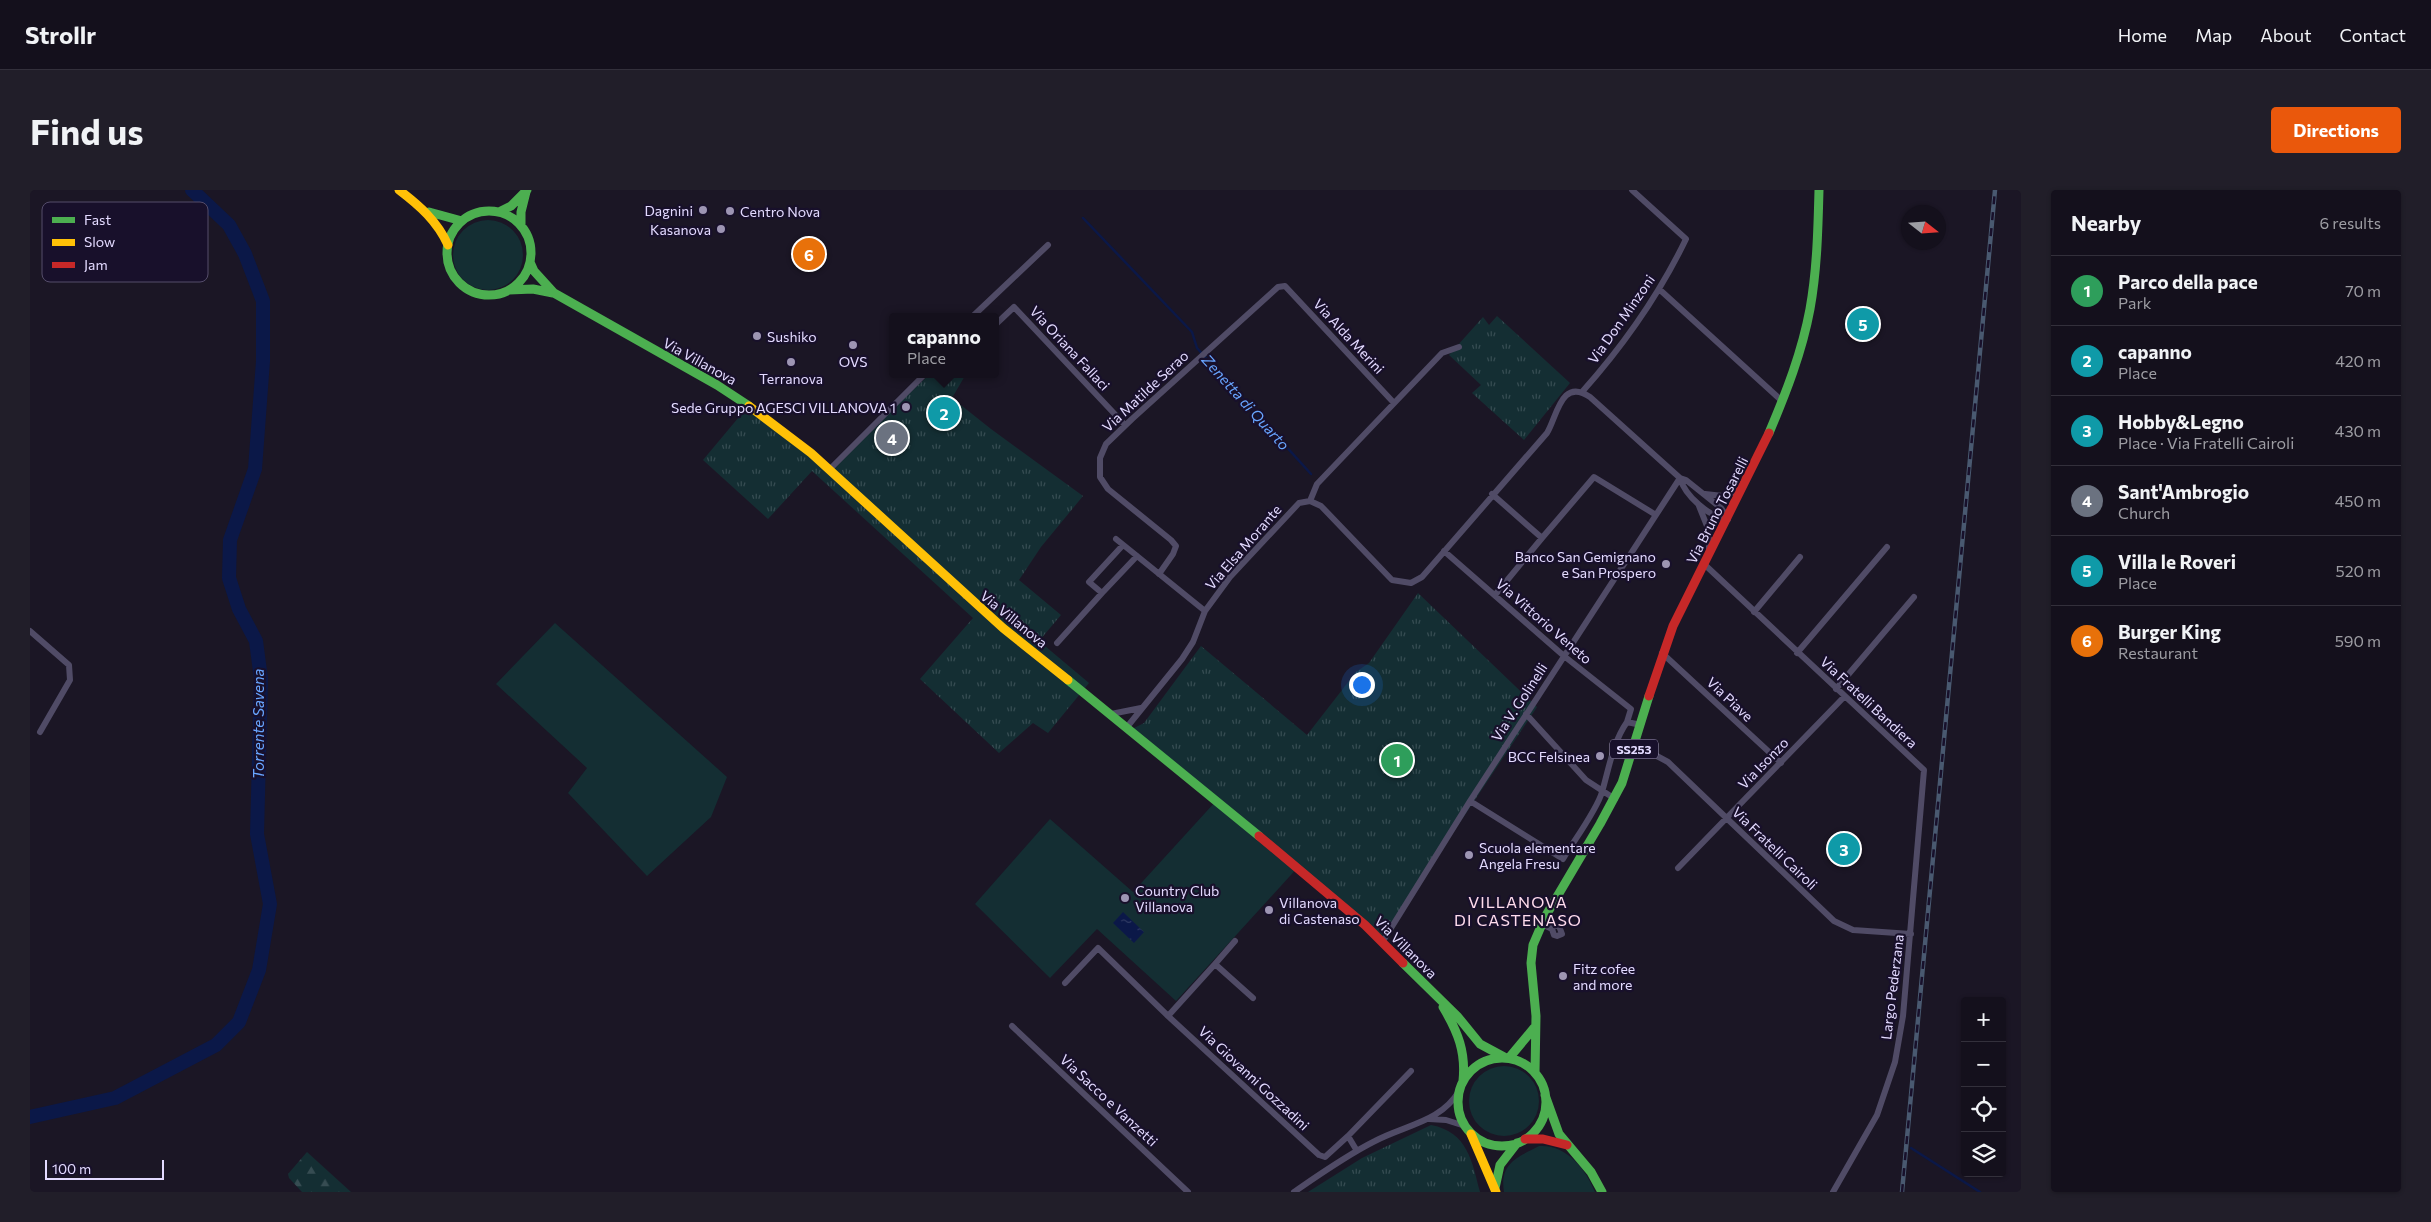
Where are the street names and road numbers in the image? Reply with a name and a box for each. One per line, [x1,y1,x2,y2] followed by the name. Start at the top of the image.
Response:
[1584,271,1658,367] street label: Via Don Minzoni
[1310,295,1388,377] street label: Via Alda Merini
[1027,302,1113,394] street label: Via Oriana Fallaci
[660,334,740,388] street label: Via Villanova
[1098,347,1192,435] street label: Via Matilde Serao
[1683,454,1751,566] street label: Via Bruno Tosarelli
[1201,501,1285,593] street label: Via Elsa Morante
[1492,575,1596,667] street label: Via Vittorio Veneto
[977,587,1051,651] street label: Via Villanova
[1817,653,1921,751] street label: Via Fratelli Bandiera
[1487,660,1551,744] street label: Via V. Golinelli
[1703,673,1757,725] street label: Via Piave
[1734,734,1792,792] street label: Via Isonzo
[1610,740,1658,758] road number: SS253
[1729,803,1821,893] street label: Via Fratelli Cairoli
[1371,912,1441,982] street label: Via Villanova
[1877,933,1907,1041] street label: Largo Pederzana
[1195,1022,1313,1134] street label: Via Giovanni Gozzadini
[1057,1050,1161,1150] street label: Via Sacco e Vanzetti

